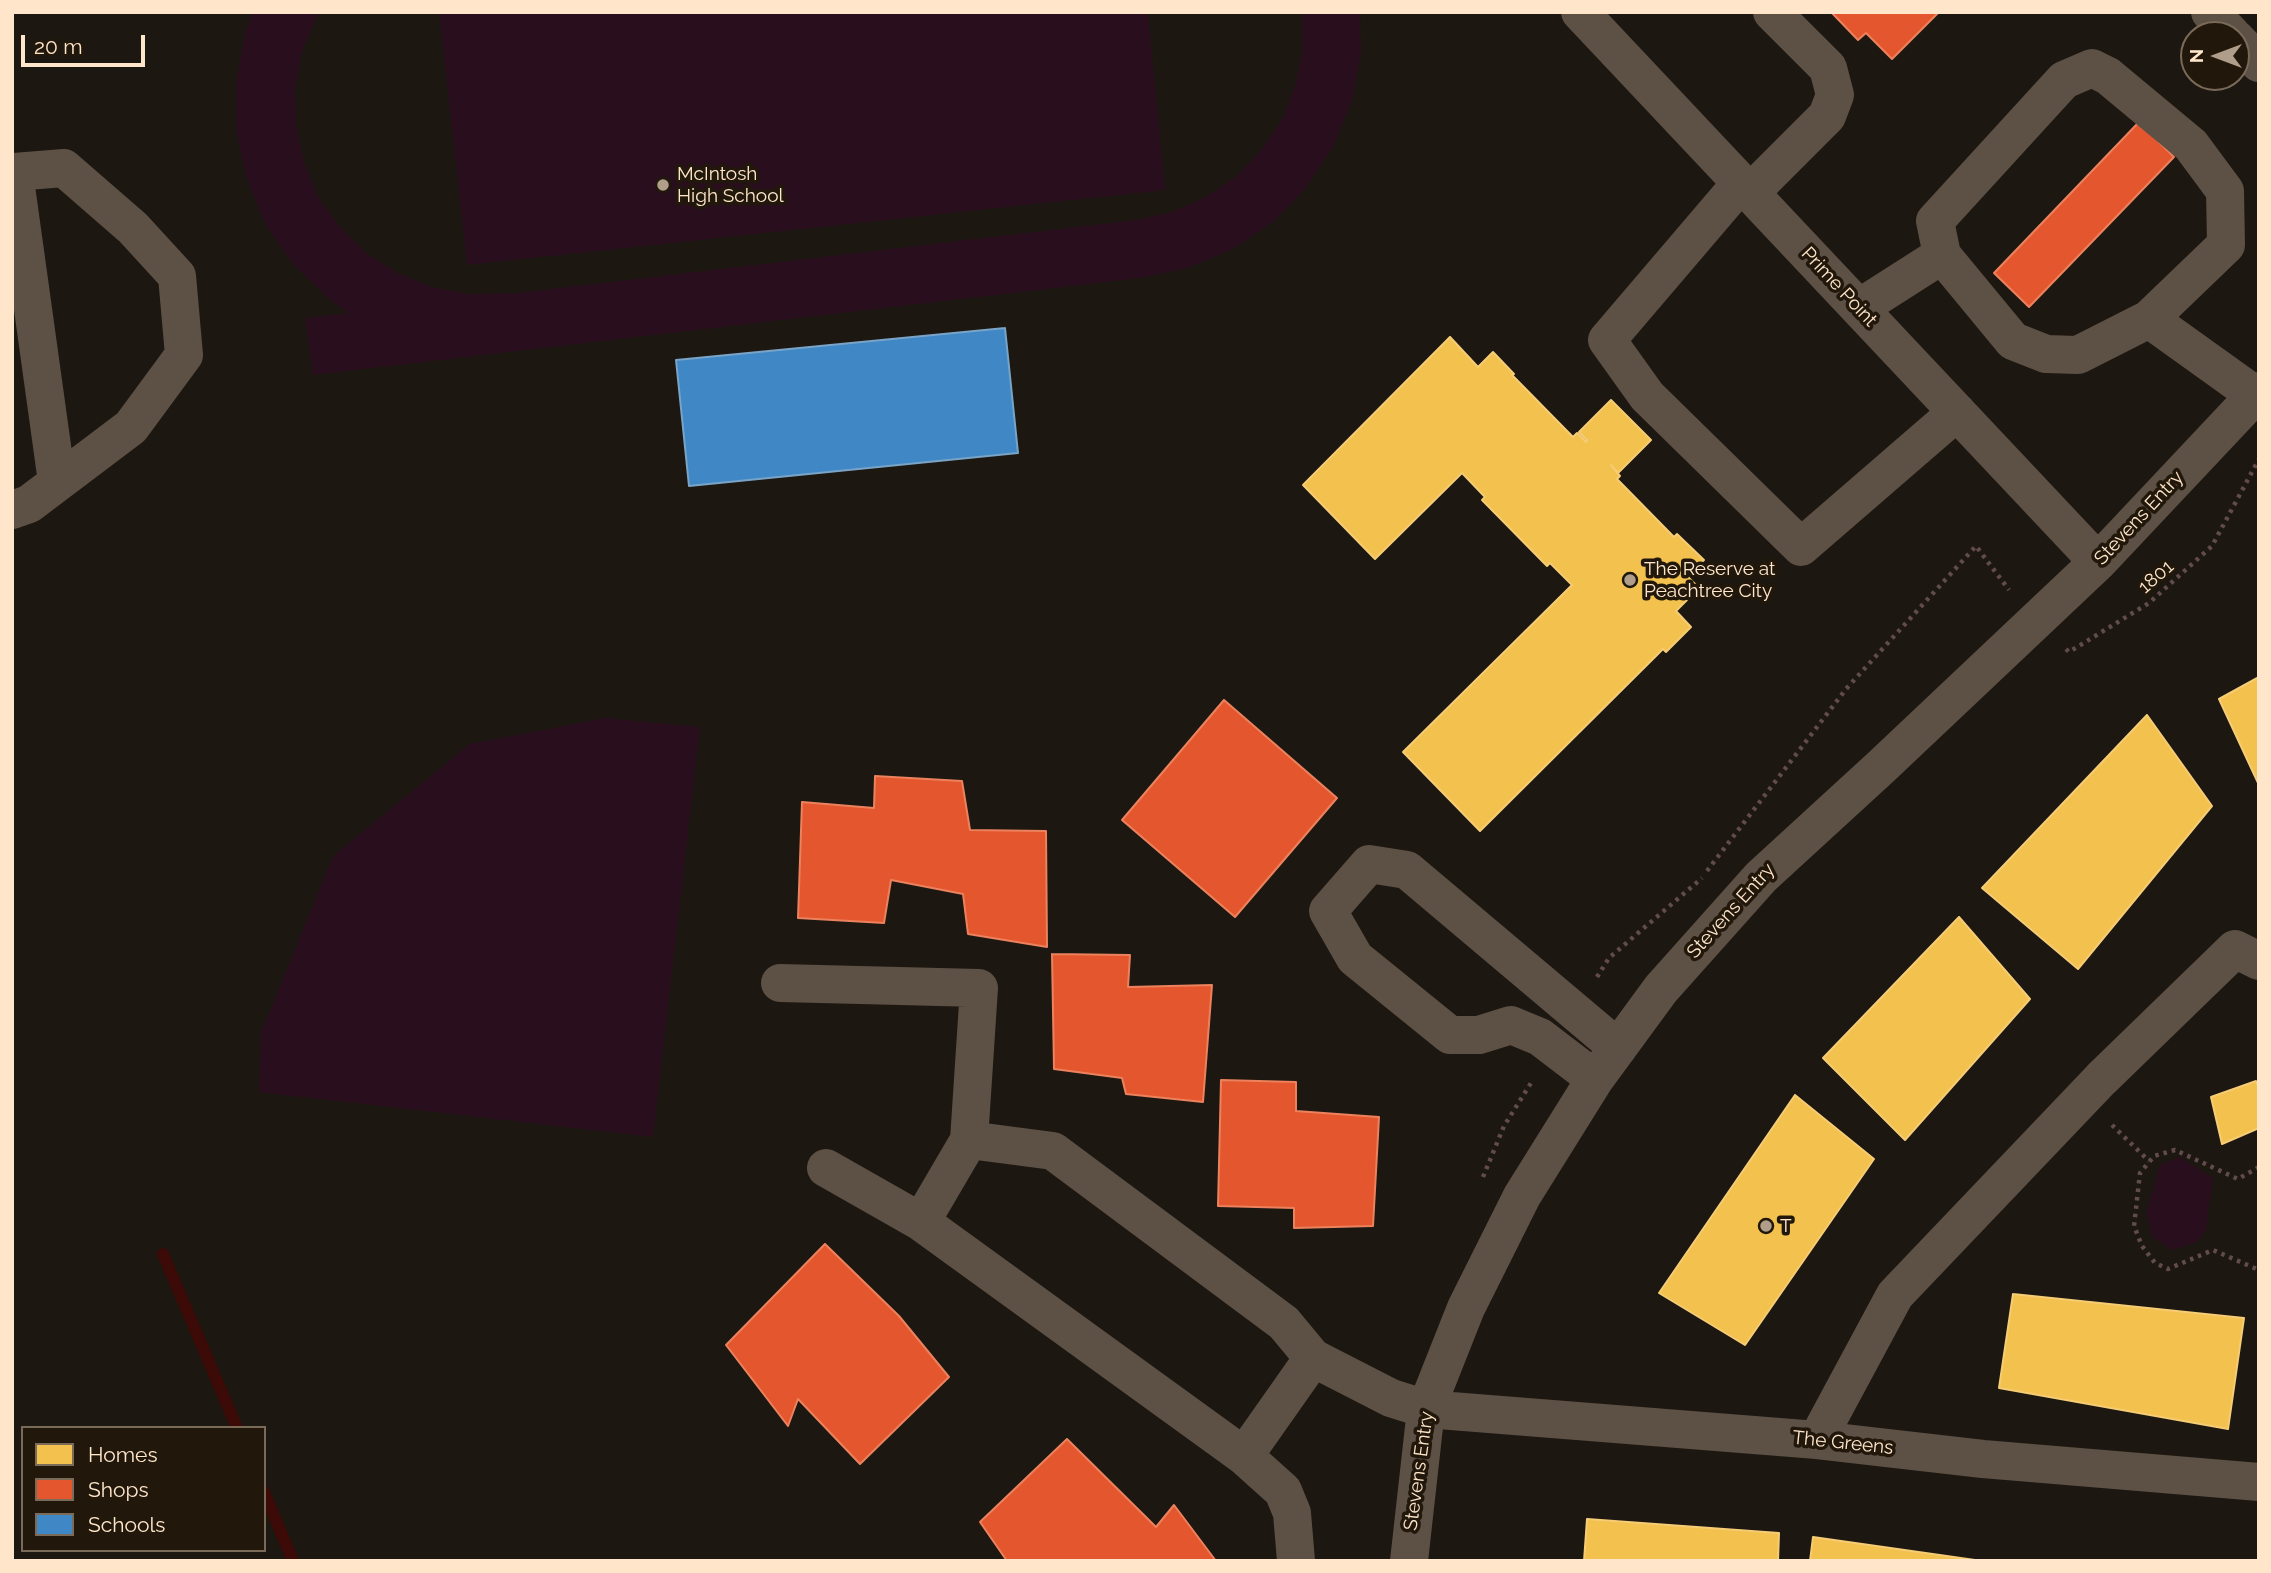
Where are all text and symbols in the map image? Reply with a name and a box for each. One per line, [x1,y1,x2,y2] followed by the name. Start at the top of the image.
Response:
[24,21,149,65] scale bar
[2180,21,2250,91] north arrow
[34,34,82,59] text: 20 m
[2185,49,2207,63] text: N
[677,163,784,207] place label: McIntosh High School
[655,177,671,193] marker: McIntosh High School
[1796,242,1882,332] street label: Prime Point
[2090,466,2188,570] street label: Stevens Entry
[2134,556,2178,598] street label: 1801
[1644,558,1775,602] place label: The Reserve at Peachtree City
[1622,572,1638,588] marker: The Reserve at Peachtree City
[1682,859,1780,963] street label: Stevens Entry
[1780,1215,1792,1237] place label: T
[1758,1218,1774,1234] marker: T
[1399,1410,1439,1532] street label: Stevens Entry
[21,1426,266,1552] legend
[1791,1426,1895,1460] street label: The Greens
[88,1442,158,1467] text: Homes
[88,1477,149,1502] text: Shops
[88,1512,165,1537] text: Schools

